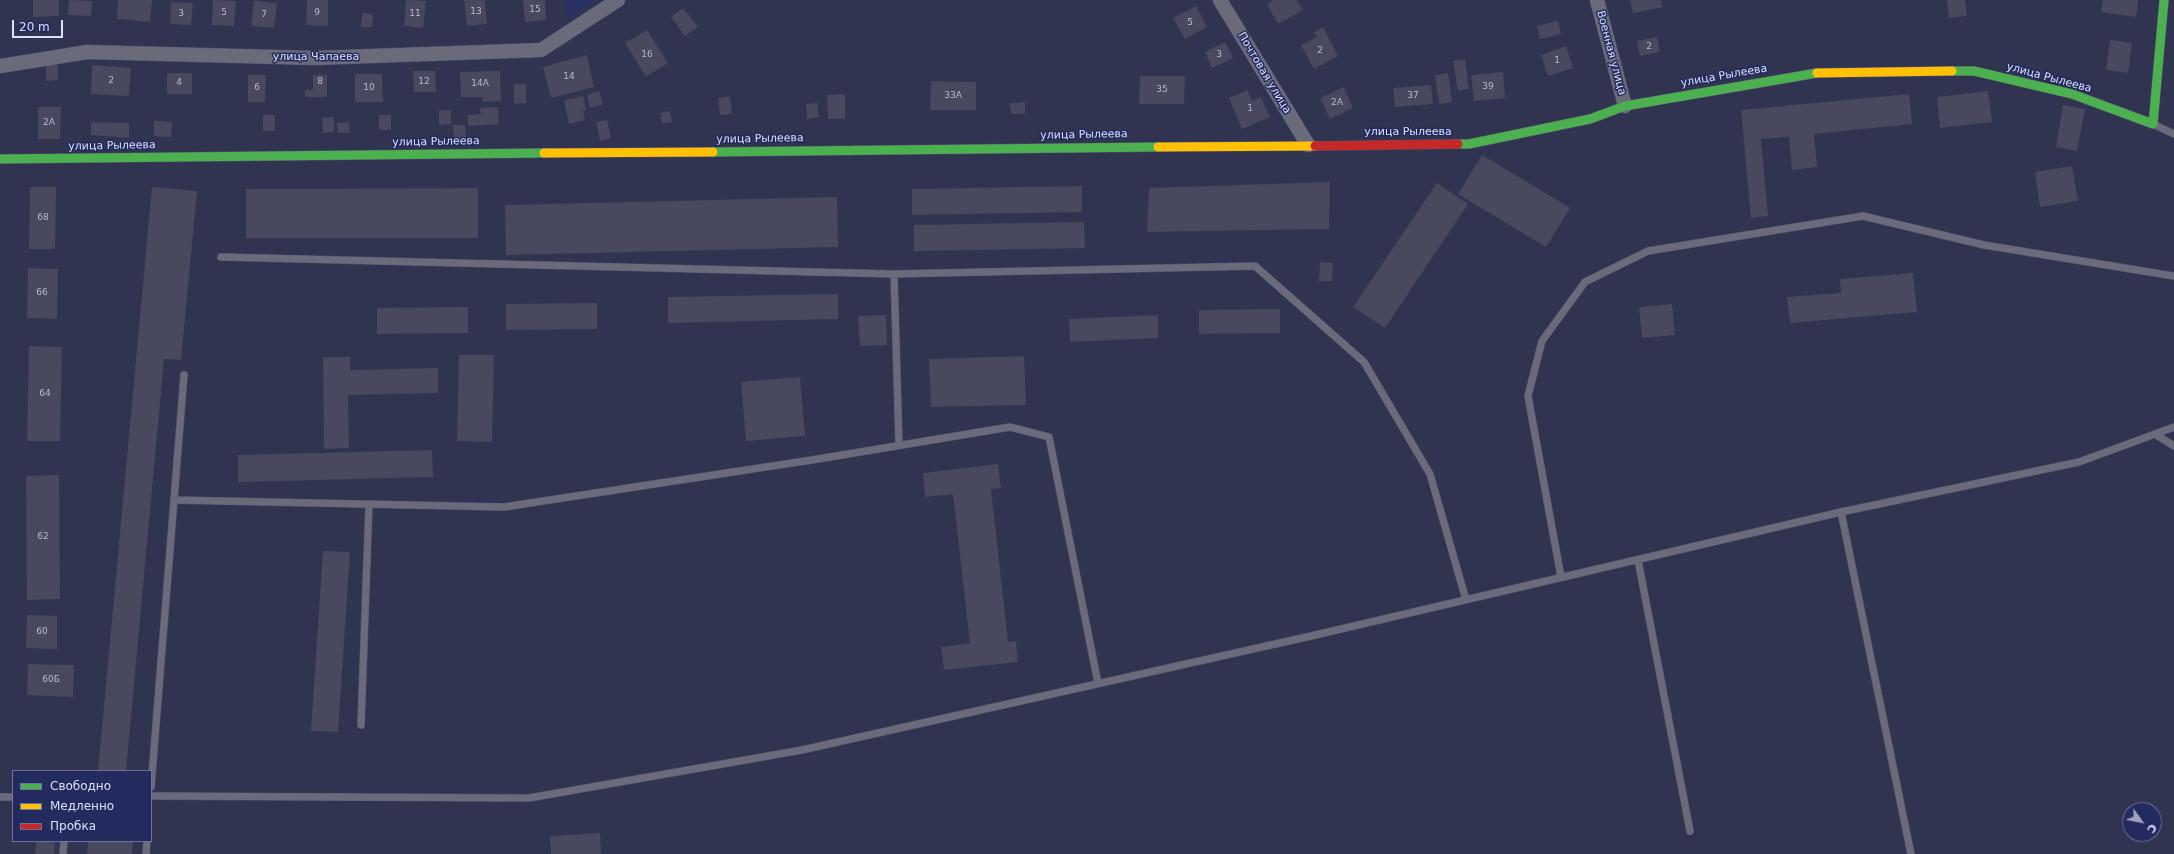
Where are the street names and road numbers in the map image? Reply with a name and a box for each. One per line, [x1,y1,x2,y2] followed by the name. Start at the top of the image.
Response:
[1593,9,1629,97] street label: Военная улица
[1234,30,1294,116] street label: Почтовая улица
[273,50,359,64] street label: улица Чапаева
[2005,60,2093,96] street label: улица Рылеева
[1680,62,1768,90] street label: улица Рылеева
[1364,125,1452,139] street label: улица Рылеева
[1040,128,1128,142] street label: улица Рылеева
[716,132,804,146] street label: улица Рылеева
[392,135,480,149] street label: улица Рылеева
[68,139,156,153] street label: улица Рылеева

